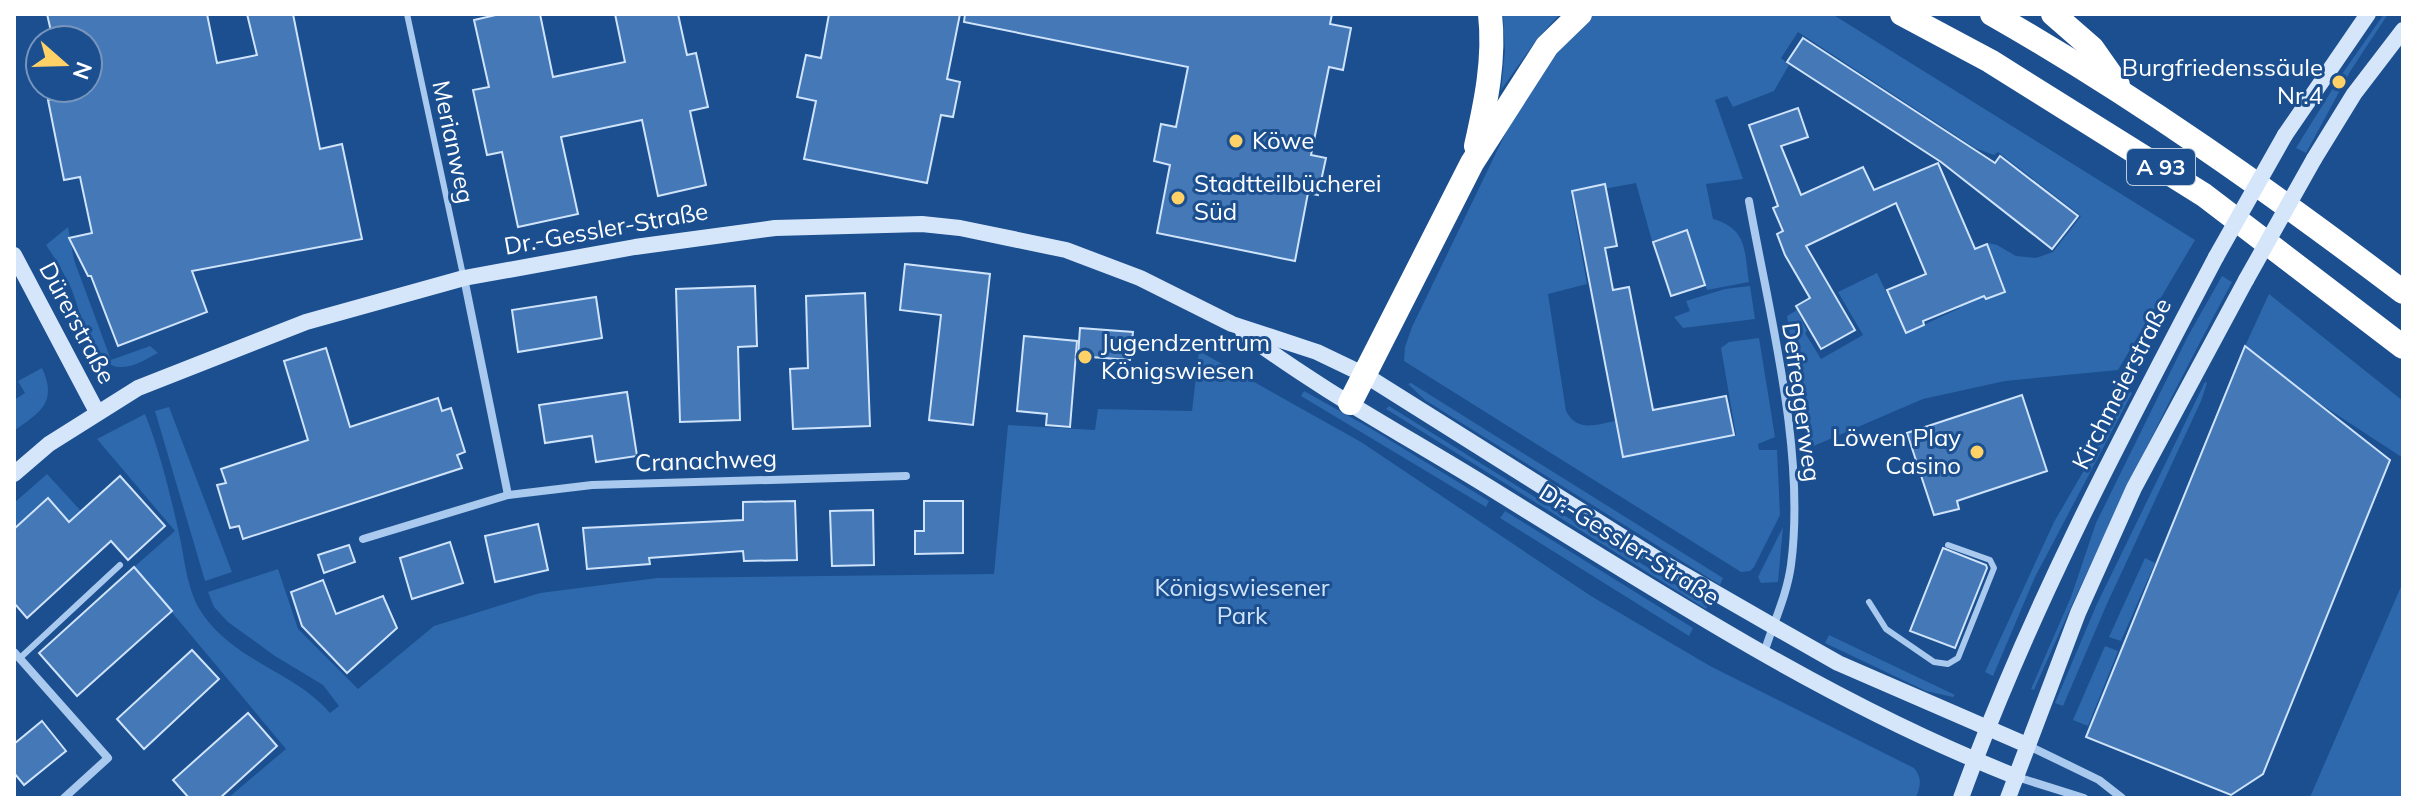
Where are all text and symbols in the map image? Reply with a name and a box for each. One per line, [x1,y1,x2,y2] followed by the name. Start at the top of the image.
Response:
[24,24,104,104] north arrow
[2122,52,2323,110] place label: Burgfriedenssäule Nr.4
[67,58,99,83] text: N
[2330,73,2348,91] marker: Burgfriedenssäule Nr.4
[426,78,482,206] street label: Merianweg
[1252,125,1314,155] place label: Köwe
[1227,132,1245,150] marker: Köwe
[2127,149,2195,185] road number: A 93
[1194,168,1382,226] place label: Stadtteilbücherei Süd
[1169,189,1187,207] marker: Stadtteilbücherei Süd
[502,195,710,261] street label: Dr.-Gessler-Straße
[33,257,122,388] street label: Dürerstraße
[2065,293,2177,474] street label: Kirchmeierstraße
[1776,320,1828,483] street label: Defreggerweg
[1101,327,1270,385] place label: Jugendzentrum Königswiesen
[1076,348,1094,366] marker: Jugendzentrum Königswiesen
[1832,422,1961,480] place label: Löwen Play Casino
[635,443,777,477] street label: Cranachweg
[1968,443,1986,461] marker: Löwen Play Casino
[1534,477,1725,612] street label: Dr.-Gessler-Straße
[1155,572,1330,630] park label: Königswiesener Park

